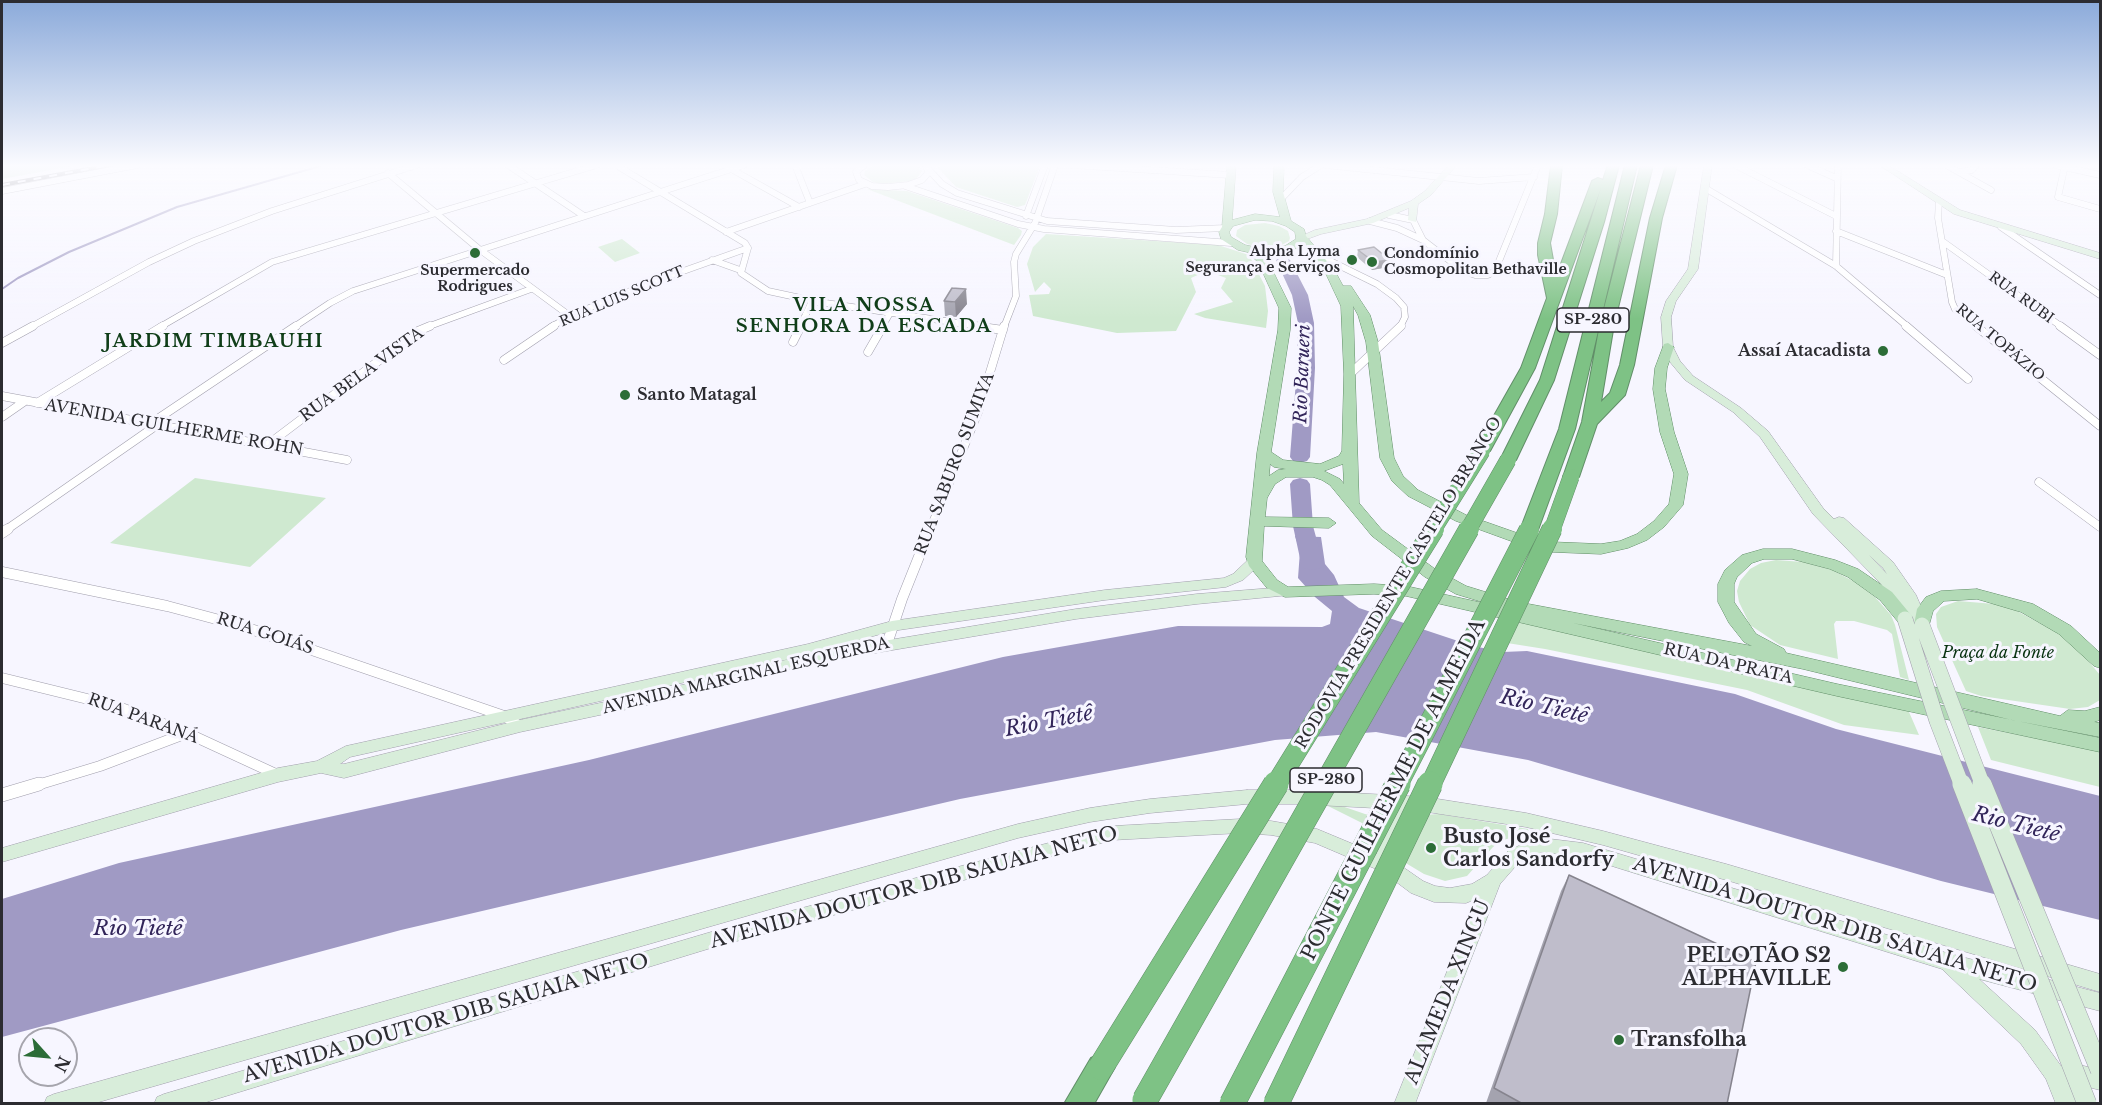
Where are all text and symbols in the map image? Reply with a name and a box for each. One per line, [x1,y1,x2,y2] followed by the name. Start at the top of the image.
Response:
[1185,244,1340,276] place label: Alpha Lyma Segurança e Serviços
[468,246,482,260] marker: Supermercado Rodrigues
[1384,246,1567,278] place label: Condomínio Cosmopolitan Bethaville
[1345,253,1359,267] marker: Alpha Lyma Segurança e Serviços
[1365,255,1379,269] marker: Condomínio Cosmopolitan Bethaville
[420,263,530,296] place label: Supermercado Rodrigues
[557,263,687,331] street label: RUA LUIS SCOTT
[1985,269,2057,327] street label: RUA RUBI
[736,295,992,338] district label: VILA NOSSA SENHORA DA ESCADA
[1952,301,2048,385] street label: RUA TOPÁZIO
[1557,308,1629,332] road number: SP-280
[296,324,428,426] street label: RUA BELA VISTA
[1290,324,1316,424] water label: Rio Barueri
[104,331,324,353] district label: JARDIM TIMBAUHI
[1738,341,1871,361] place label: Assaí Atacadista
[1876,344,1890,358] marker: Assaí Atacadista
[911,370,999,558] street label: RUA SABURO SUMIYA
[637,385,757,405] place label: Santo Matagal
[618,388,632,402] marker: Santo Matagal
[43,396,305,460] street label: AVENIDA GUILHERME ROHN
[1292,414,1506,752] street label: RODOVIA PRESIDENTE CASTELO BRANCO
[214,609,316,659] street label: RUA GOIÁS
[1297,615,1491,965] street label: PONTE GUILHERME DE ALMEIDA
[601,634,891,718] street label: AVENIDA MARGINAL ESQUERDA
[1662,640,1794,688] street label: RUA DA PRATA
[1942,643,2054,663] park label: Praça da Fonte
[1498,685,1590,729] water label: Rio Tietê
[85,690,201,748] street label: RUA PARANÁ
[1003,701,1095,743] water label: Rio Tietê
[1290,768,1362,792] road number: SP-280
[1970,802,2062,848] water label: Rio Tietê
[708,822,1120,954] street label: AVENIDA DOUTOR DIB SAUAIA NETO
[1443,825,1614,872] place label: Busto José Carlos Sandorfy
[1424,841,1438,855] marker: Busto José Carlos Sandorfy
[1630,852,2040,998] street label: AVENIDA DOUTOR DIB SAUAIA NETO
[1400,896,1496,1088] street label: ALAMEDA XINGU
[93,916,183,942] water label: Rio Tietê
[1682,944,1831,991] place label: PELOTÃO S2 ALPHAVILLE
[240,949,652,1089] street label: AVENIDA DOUTOR DIB SAUAIA NETO
[1836,960,1850,974] marker: PELOTÃO S2 ALPHAVILLE
[18,1027,78,1087] north arrow
[1631,1028,1747,1052] place label: Transfolha
[1612,1033,1626,1047] marker: Transfolha
[50,1053,75,1076] text: N

